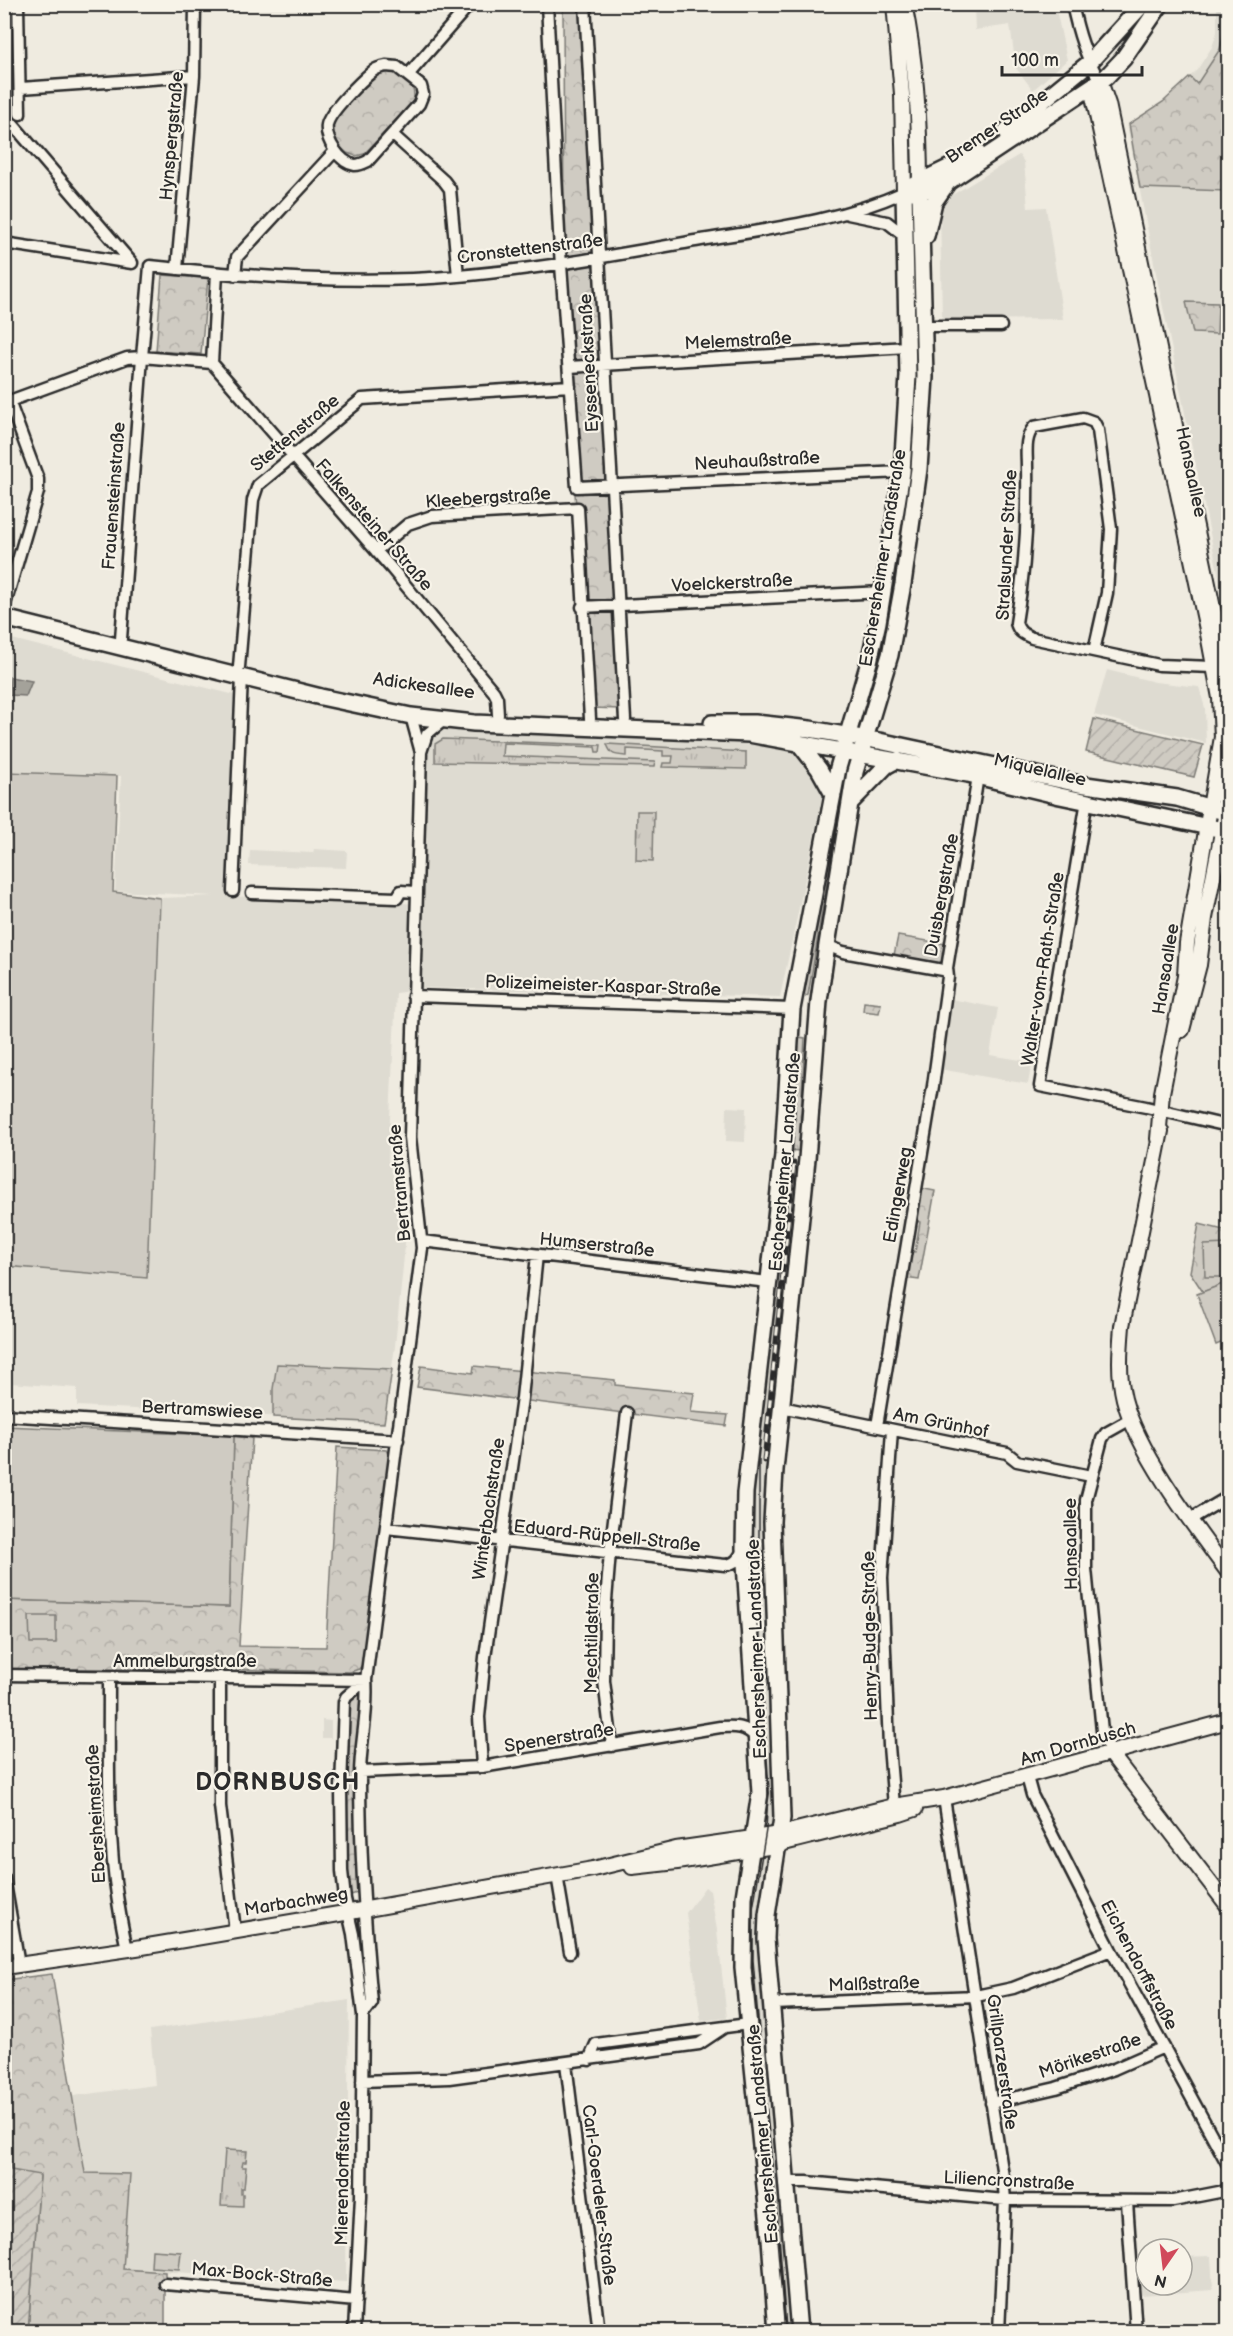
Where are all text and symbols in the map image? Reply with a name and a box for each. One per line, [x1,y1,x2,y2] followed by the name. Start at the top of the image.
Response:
[1002,39,1142,77] scale bar
[1011,50,1059,71] text: 100 m
[156,70,188,201] street label: Hynspergstraße
[942,84,1053,168] street label: Bremer Straße
[456,230,604,268] street label: Cronstettenstraße
[575,293,603,433] street label: Eysseneckstraße
[684,328,792,354] street label: Melemstraße
[246,390,344,476] street label: Stettenstraße
[98,421,130,571] street label: Frauensteinstraße
[1171,425,1211,520] street label: Hansaallee
[694,447,821,475] street label: Neuhaußstraße
[855,447,911,668] street label: Eschersheimer Landstraße
[311,455,437,595] street label: Falkensteiner Straße
[993,469,1021,621] street label: Stralsunder Straße
[425,483,552,513] street label: Kleebergstraße
[671,569,793,597] street label: Voelckerstraße
[372,668,476,704] street label: Adickesallee
[992,749,1089,791] street label: Miquelallee
[921,831,963,958] street label: Duisbergstraße
[1017,870,1069,1068] street label: Walter-vom-Rath-Straße
[1148,922,1184,1016] street label: Hansaallee
[485,971,722,1001] street label: Polizeimeister-Kaspar-Straße
[765,1051,805,1273] street label: Eschersheimer Landstraße
[384,1123,416,1243] street label: Bertramstraße
[879,1145,917,1245] street label: Edingerweg
[538,1229,656,1262] street label: Humserstraße
[141,1396,264,1424] street label: Bertramswiese
[892,1403,991,1443] street label: Am Grünhof
[469,1436,509,1581] street label: Winterbachstraße
[1060,1497,1082,1590] street label: Hansaallee
[512,1516,702,1556] street label: Eduard-Rüppell-Straße
[743,1538,771,1759] street label: Eschersheimer Landstraße
[858,1551,882,1721] street label: Henry-Budge-Straße
[580,1572,604,1694] street label: Mechtildstraße
[113,1651,257,1672] street label: Ammelburgstraße
[1018,1717,1138,1771] street label: Am Dornbusch
[503,1719,616,1757] street label: Spenerstraße
[82,1744,110,1884] street label: Ebersheimstraße
[195,1768,361,1797] district label: DORNBUSCH
[243,1883,349,1921] street label: Marbachweg
[1096,1896,1182,2034] street label: Eichendorffstraße
[828,1972,920,1996] street label: Malßstraße
[982,1993,1022,2131] street label: Grillparzerstraße
[743,2023,783,2245] street label: Eschersheimer Landstraße
[1036,2029,1144,2083] street label: Mörikestraße
[331,2100,355,2246] street label: Mierendorffstraße
[577,2103,621,2287] street label: Carl-Goerdeler-Straße
[943,2167,1075,2195] street label: Liliencronstraße
[1134,2237,1194,2297] north arrow
[190,2258,334,2292] street label: Max-Bock-Straße
[1153,2269,1169,2291] text: N

